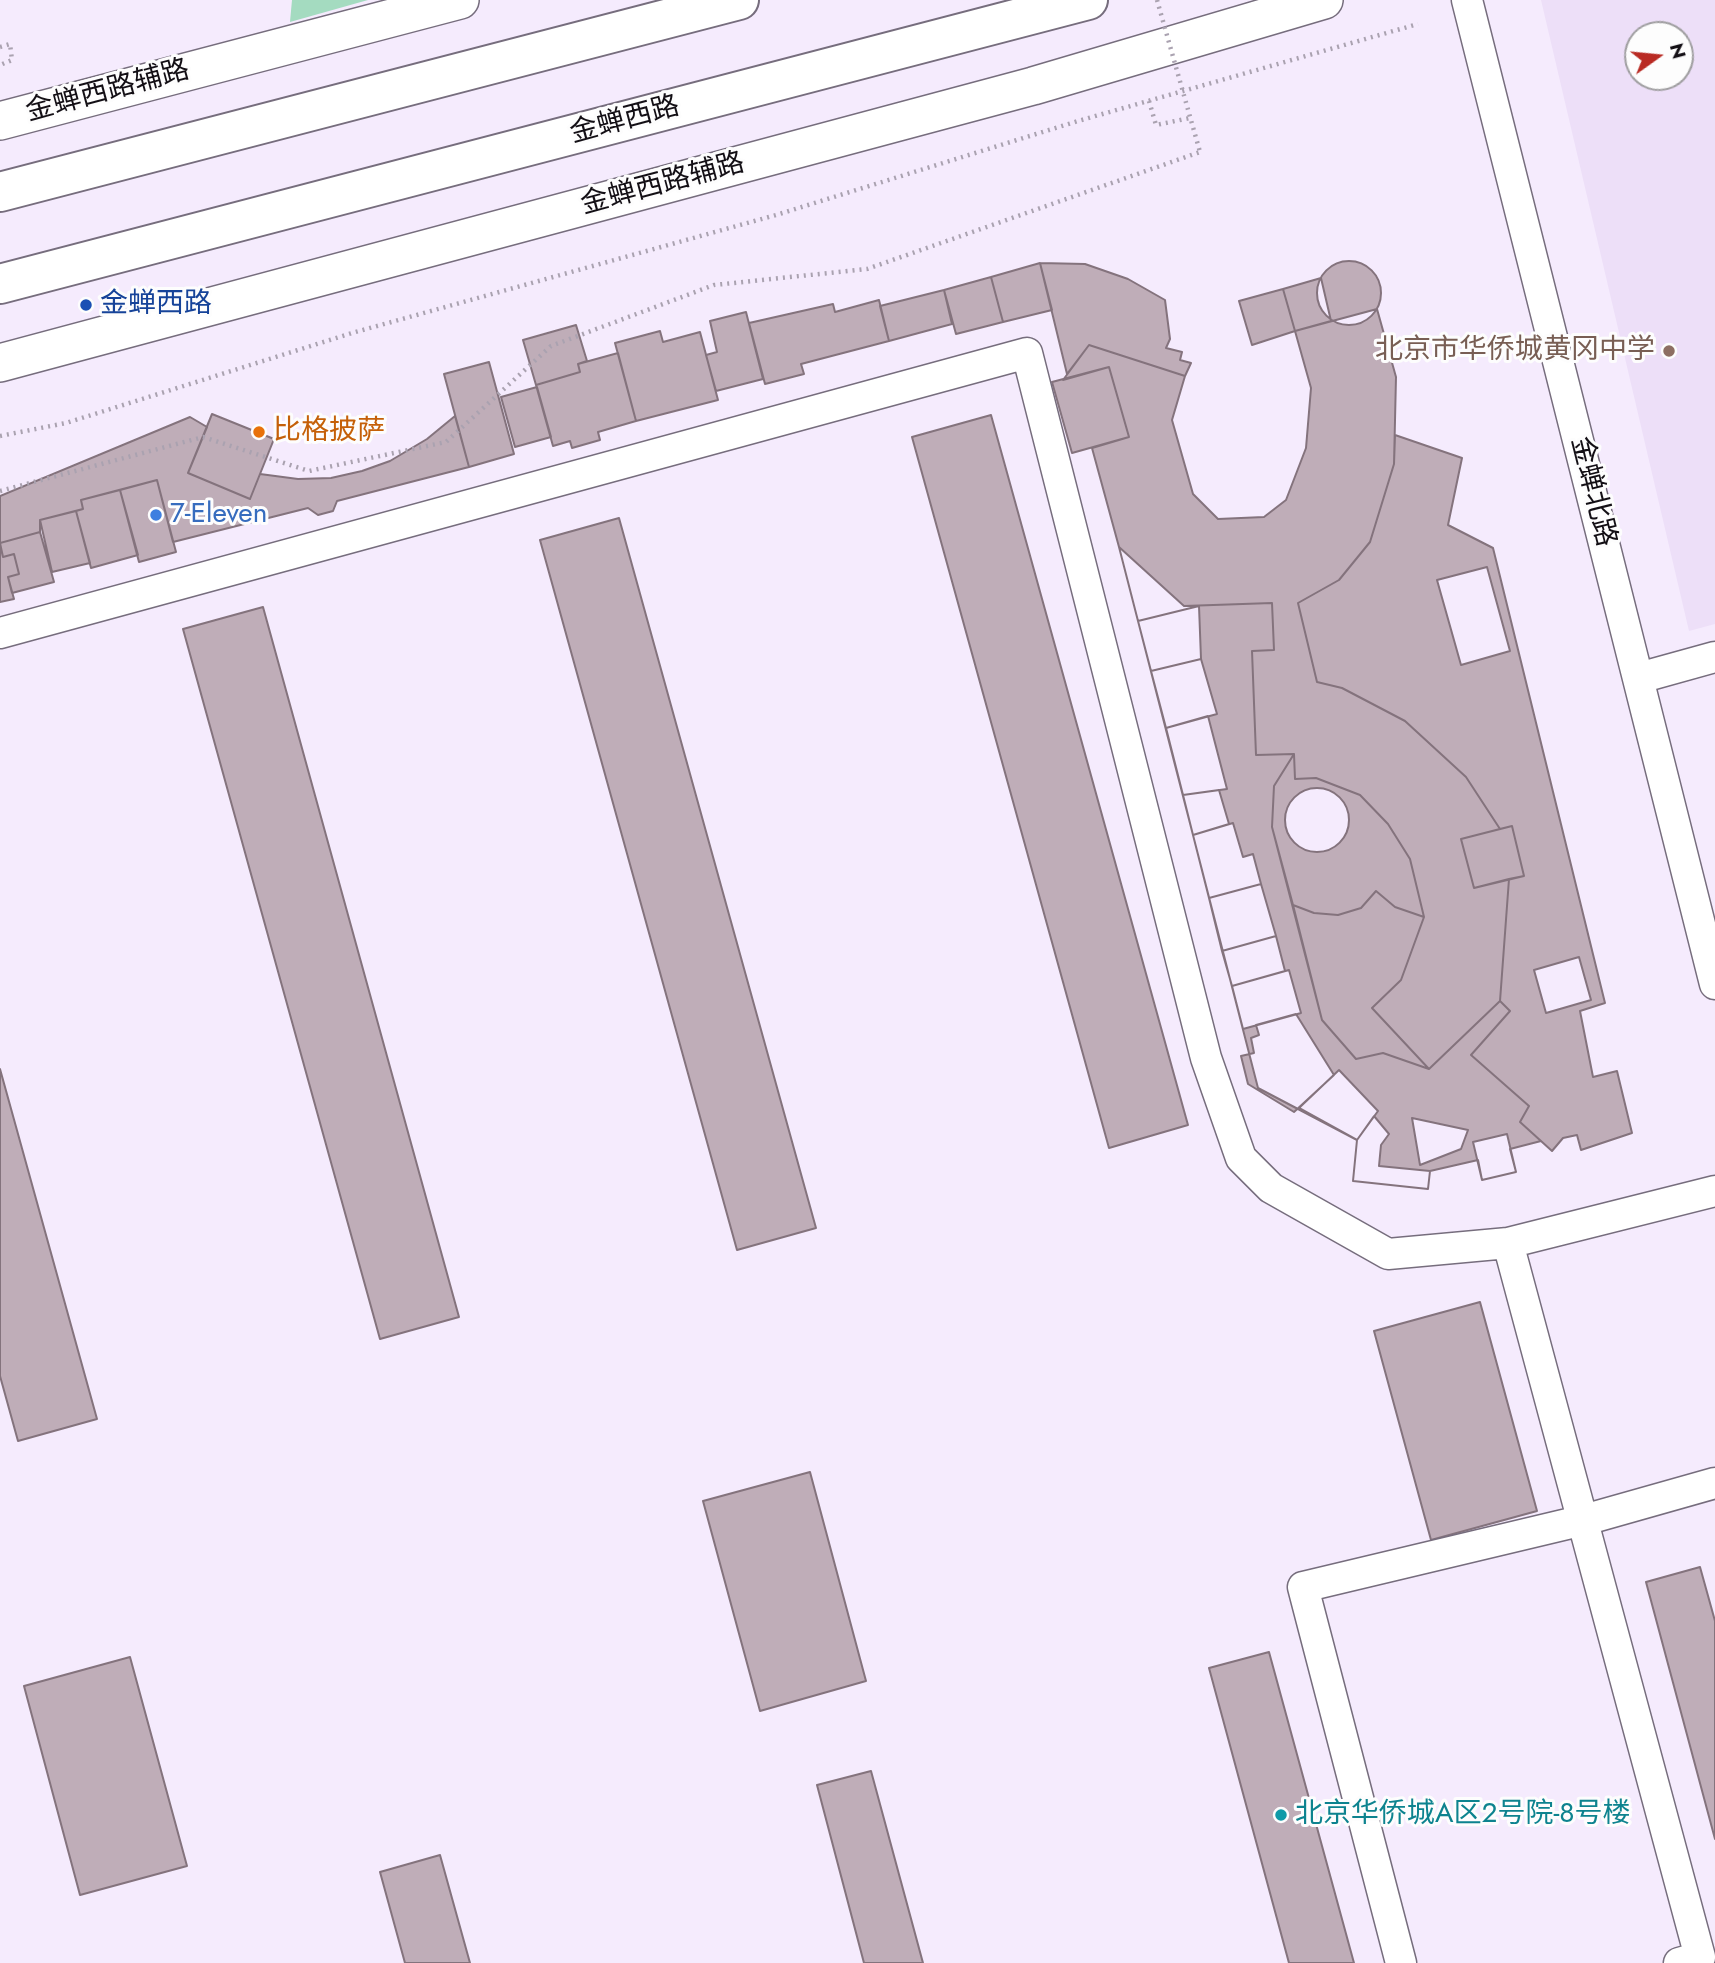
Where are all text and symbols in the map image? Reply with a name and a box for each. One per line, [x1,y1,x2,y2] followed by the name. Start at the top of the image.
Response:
[1624,21,1694,91] north arrow
[1663,40,1693,62] text: N
[23,54,193,130] street label: 金蝉西路辅路
[567,90,683,152] street label: 金蝉西路
[578,147,748,223] street label: 金蝉西路辅路
[100,288,212,322] place label: 金蝉西路
[78,297,94,313] marker: 金蝉西路
[1375,334,1655,368] place label: 北京市华侨城黄冈中学
[1661,343,1677,359] marker: 北京市华侨城黄冈中学
[273,415,385,449] place label: 比格披萨
[251,424,267,440] marker: 比格披萨
[1562,434,1622,550] street label: 金蝉北路
[170,498,267,532] place label: 7-Eleven
[148,507,164,523] marker: 7-Eleven
[1295,1798,1631,1832] place label: 北京华侨城A区2号院-8号楼
[1273,1807,1289,1823] marker: 北京华侨城A区2号院-8号楼

